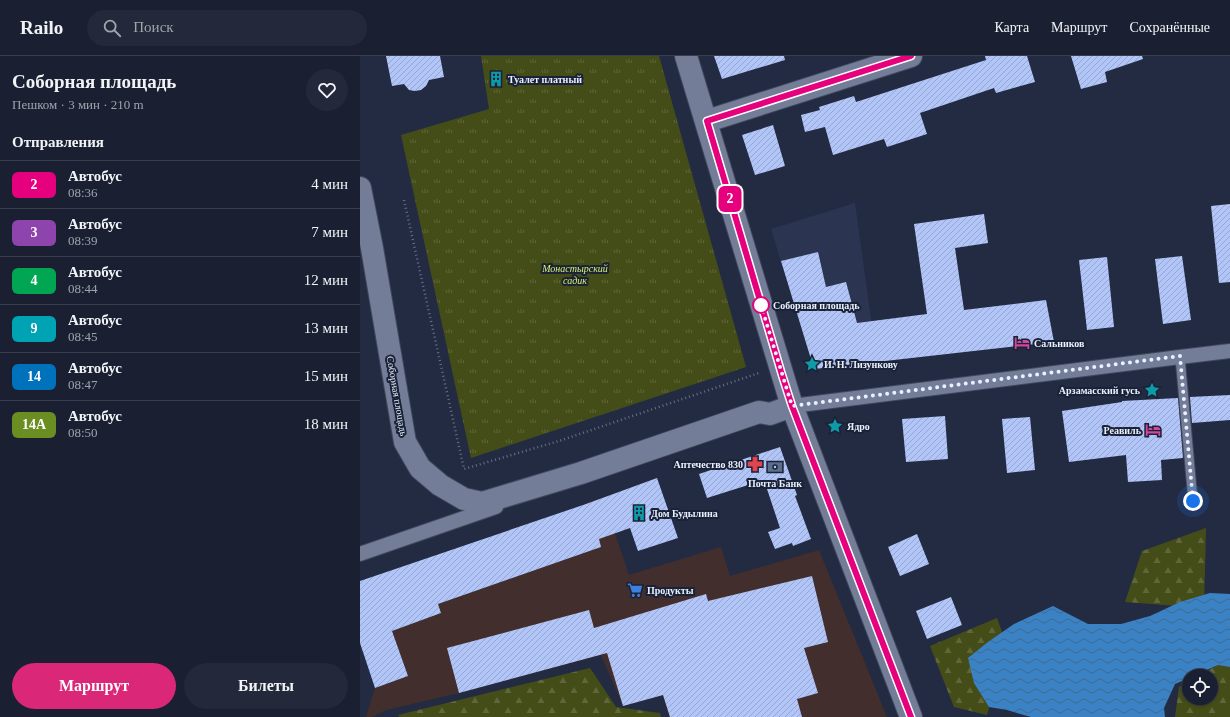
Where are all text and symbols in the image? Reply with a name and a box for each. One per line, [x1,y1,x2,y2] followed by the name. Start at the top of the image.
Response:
[87,10,367,46] search box
[20,17,63,38] text: Railo
[101,17,123,39] icon: search
[133,19,174,35] text: Поиск
[994,20,1029,35] text: Карта
[1051,20,1107,35] text: Маршрут
[1129,20,1210,35] text: Сохранённые
[306,69,348,111] button: heart
[487,70,505,88] building icon: Туалет платный
[12,71,176,92] text: Соборная площадь
[508,74,582,85] place label: Туалет платный
[12,97,144,112] text: Пешком · 3 мин · 210 m
[12,134,104,150] text: Отправления
[68,168,122,184] text: Автобус
[311,176,348,192] text: 4 мин
[31,177,38,192] text: 2
[68,185,98,200] text: 08:36
[717,186,743,212] line badge: 2
[727,191,734,206] text: 2
[68,216,122,232] text: Автобус
[311,224,348,240] text: 7 мин
[31,225,38,240] text: 3
[68,233,98,248] text: 08:39
[541,263,608,286] park label: Монастырский садик
[68,264,122,280] text: Автобус
[304,272,348,288] text: 12 мин
[31,273,38,288] text: 4
[68,281,98,296] text: 08:44
[752,296,770,314] marker: Соборная площадь
[773,300,860,311] place label: Соборная площадь
[68,312,122,328] text: Автобус
[304,320,348,336] text: 13 мин
[31,321,38,336] text: 9
[68,329,98,344] text: 08:45
[1013,334,1031,352] hotel icon: Сальников
[1034,338,1085,349] place label: Сальников
[385,355,410,437] street label: Соборная площадь
[803,355,821,373] place icon: И. Н. Лизункову
[824,359,898,370] place label: И. Н. Лизункову
[68,360,122,376] text: Автобус
[304,368,348,384] text: 15 мин
[27,369,41,384] text: 14
[68,377,98,392] text: 08:47
[1143,381,1161,399] place icon: Арзамасский гусь
[1059,385,1141,396] place label: Арзамасский гусь
[68,408,122,424] text: Автобус
[304,416,348,432] text: 18 мин
[22,417,46,432] text: 14А
[826,417,844,435] place icon: Ядро
[847,421,870,432] place label: Ядро
[1144,421,1162,439] hotel icon: Реавиль
[68,425,98,440] text: 08:50
[1104,425,1142,436] place label: Реавиль
[746,455,764,473] pharmacy icon: Аптечество 830
[766,458,784,476] bank icon: Почта Банк
[674,459,743,470] place label: Аптечество 830
[748,478,802,489] place label: Почта Банк
[1183,491,1203,511] your location
[630,504,648,522] building icon: Дом Будылина
[651,508,718,519] place label: Дом Будылина
[626,581,644,599] supermarket icon: Продукты
[647,585,694,596] place label: Продукты
[12,663,176,709] button: Маршрут
[184,663,348,709] button: Билеты
[1182,669,1218,705] map controls
[1182,669,1218,705] button: locate

